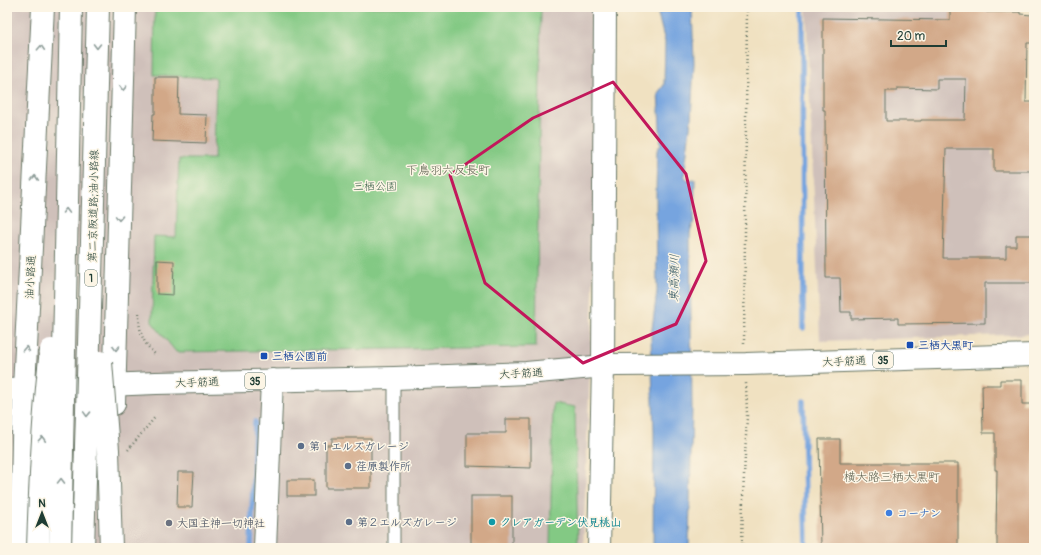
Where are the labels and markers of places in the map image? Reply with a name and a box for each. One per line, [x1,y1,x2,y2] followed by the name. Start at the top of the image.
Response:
[918,339,974,352] place label: 三栖大黒町
[905,340,915,350] marker: 三栖大黒町
[272,350,327,363] place label: 三栖公園前
[259,351,269,361] marker: 三栖公園前
[309,440,409,453] place label: 第１エルズガレージ
[296,441,306,451] marker: 第１エルズガレージ
[356,460,411,473] place label: 荏原製作所
[343,461,353,471] marker: 荏原製作所
[897,507,941,520] place label: コーナン
[884,508,894,518] marker: コーナン
[357,516,457,529] place label: 第２エルズガレージ
[500,516,621,529] place label: クレアガーデン伏見桃山
[177,517,265,530] place label: 大国主神一切神社
[344,517,354,527] marker: 第２エルズガレージ
[487,517,497,527] marker: クレアガーデン伏見桃山
[164,518,174,528] marker: 大国主神一切神社

